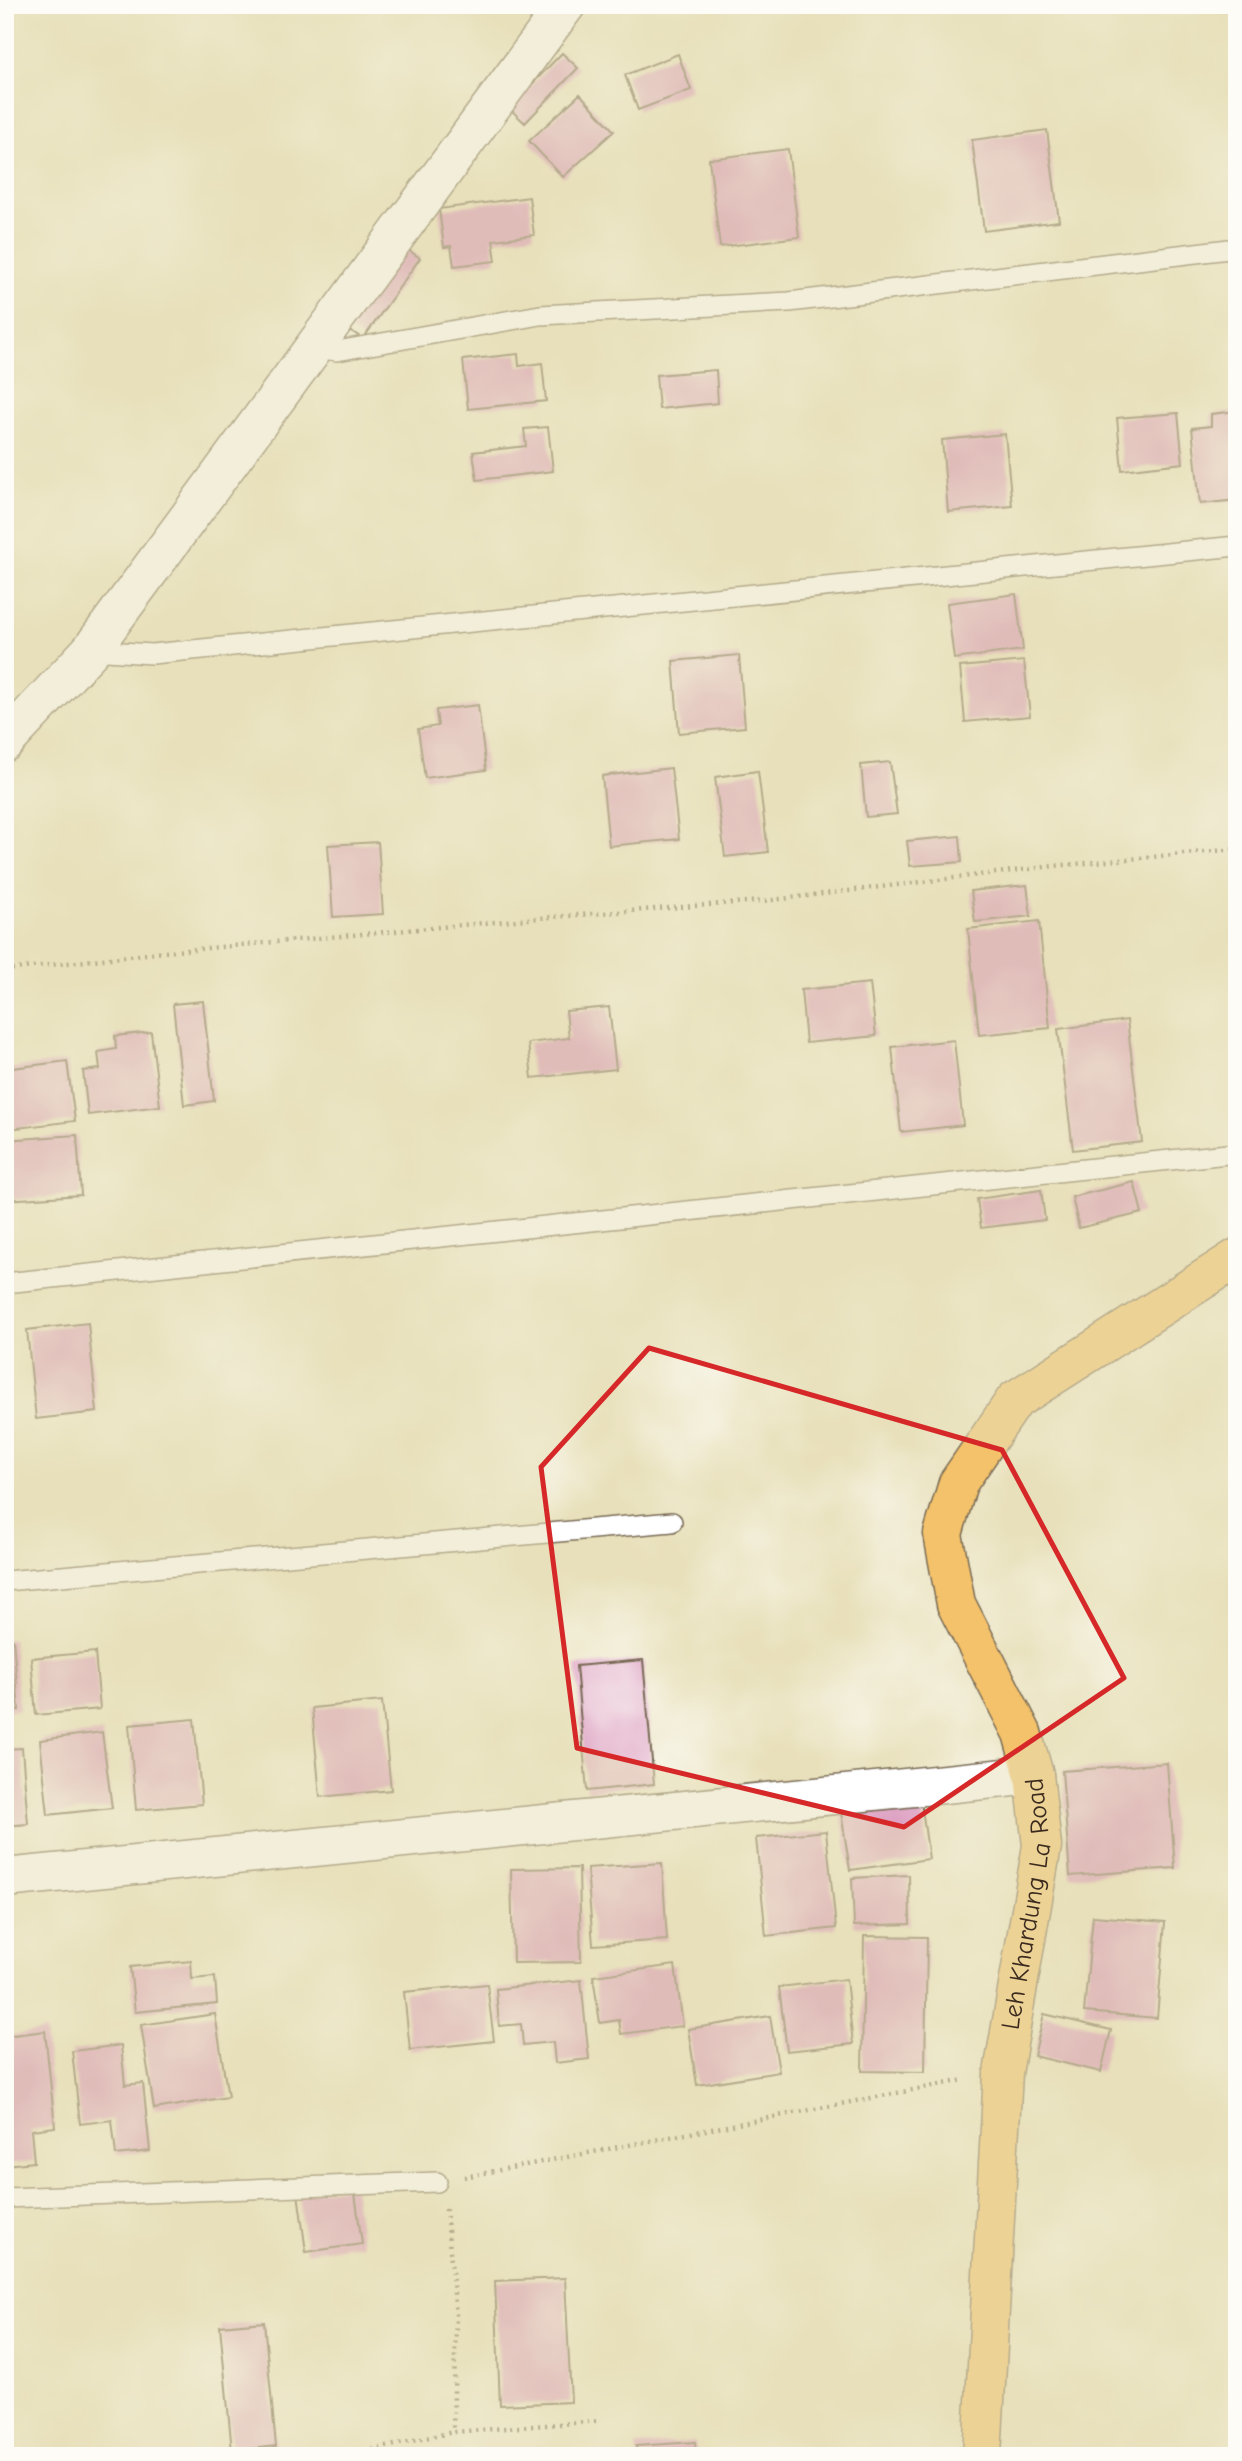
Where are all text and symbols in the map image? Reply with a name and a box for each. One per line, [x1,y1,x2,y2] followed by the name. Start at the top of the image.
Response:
[996,1776,1057,2032] street label: Leh Khardung La Road

